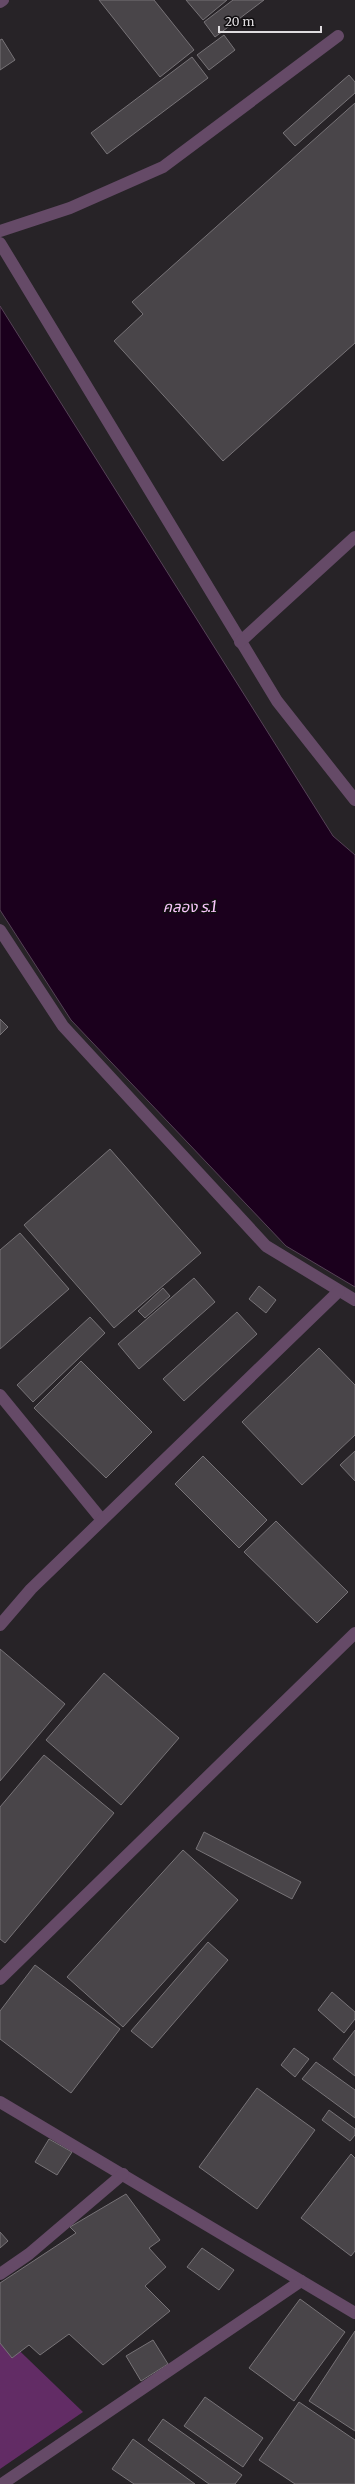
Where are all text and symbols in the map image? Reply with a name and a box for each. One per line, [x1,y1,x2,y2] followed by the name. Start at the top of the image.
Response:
[219,8,321,34] scale bar
[225,14,254,29] text: 20 m
[163,897,217,916] water label: คลอง ร.1

